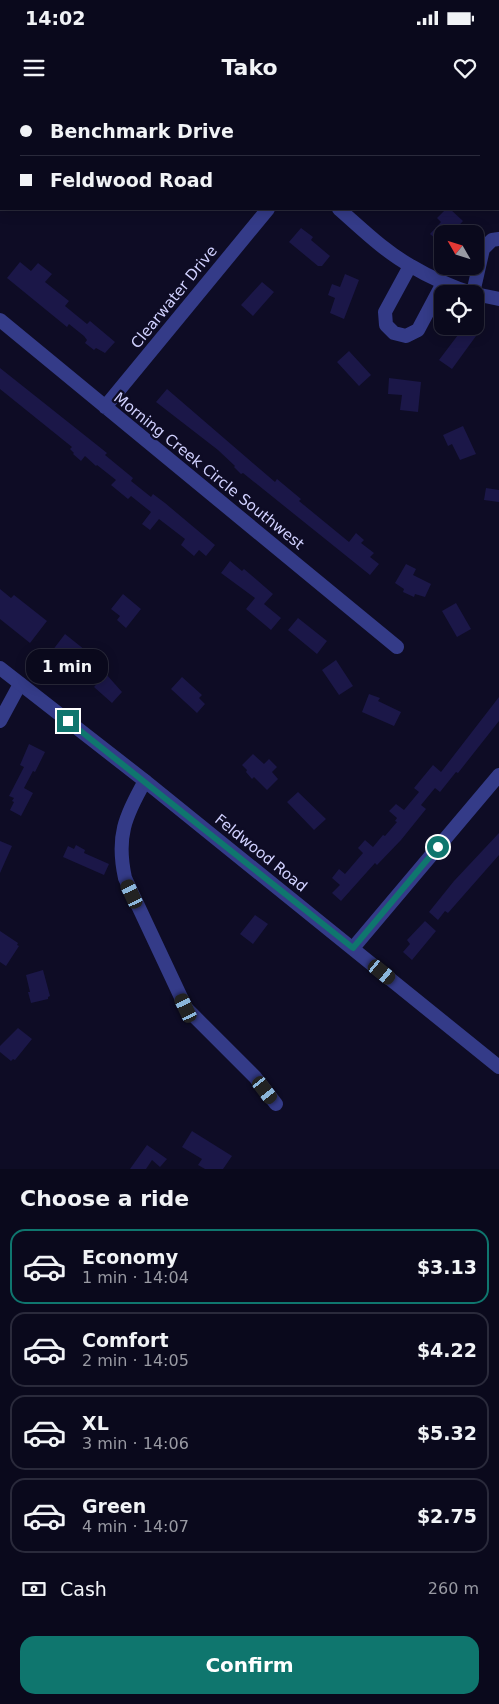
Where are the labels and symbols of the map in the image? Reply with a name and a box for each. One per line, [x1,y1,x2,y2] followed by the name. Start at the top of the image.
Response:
[434,225,484,275] north arrow
[127,242,221,352] street label: Clearwater Drive
[110,389,308,553] street label: Morning Creek Circle Southwest
[27,648,109,684] callout: 1 min
[57,710,79,732] route end
[211,810,311,896] street label: Feldwood Road
[427,836,449,858] route start
[118,877,145,911] car
[365,957,398,987] car
[172,991,199,1025] car
[249,1074,280,1106] car

